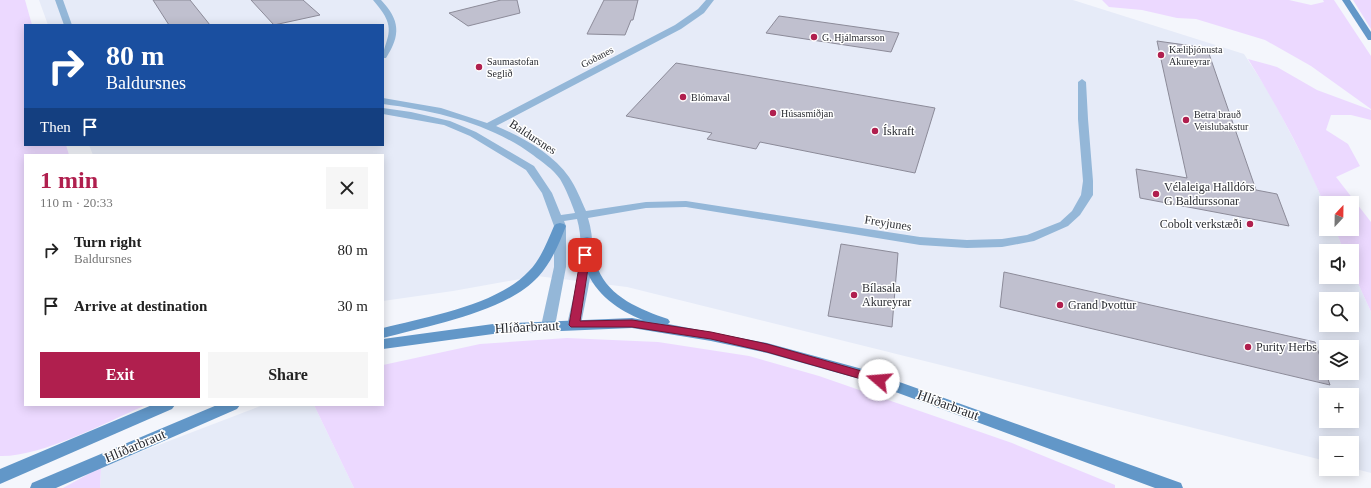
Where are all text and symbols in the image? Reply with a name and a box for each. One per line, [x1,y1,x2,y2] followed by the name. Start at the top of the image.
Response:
[809,32,819,42] marker: G. Hjálmarsson
[822,32,885,43] place label: G. Hjálmarsson
[40,40,92,92] icon: right
[106,40,164,71] text: 80 m
[579,44,615,70] street label: Goðanes
[1169,44,1223,67] place label: Kæliþjónusta Akureyrar
[1156,50,1166,60] marker: Kæliþjónusta Akureyrar
[487,56,539,79] place label: Saumastofan Seglið
[474,62,484,72] marker: Saumastofan Seglið
[106,73,186,93] text: Baldursnes
[678,92,688,102] marker: Blómaval
[691,92,730,103] place label: Blómaval
[768,108,778,118] marker: Húsasmiðjan
[781,108,833,119] place label: Húsasmiðjan
[1194,109,1249,132] place label: Betra brauð Veislubakstur
[1181,115,1191,125] marker: Betra brauð Veislubakstur
[79,116,101,138] icon: arrive
[507,117,559,158] street label: Baldursnes
[40,119,71,135] text: Then
[883,124,915,138] place label: Ískraft
[870,126,880,136] marker: Ískraft
[40,167,98,193] text: 1 min
[326,167,368,209] button: close
[1164,180,1255,208] place label: Vélaleiga Halldórs G Baldurssonar
[1151,189,1161,199] marker: Vélaleiga Halldórs G Baldurssonar
[40,195,113,210] text: 110 m · 20:33
[1319,196,1359,236] north arrow
[1319,196,1359,476] map controls
[864,212,913,234] street label: Freyjunes
[1160,217,1243,231] place label: Cobolt verkstæði
[1245,219,1255,229] marker: Cobolt verkstæði
[74,234,141,250] text: Turn right
[568,238,602,272] pin
[40,239,62,261] icon: right
[338,242,368,258] text: 80 m
[574,244,596,266] icon: arrive
[1319,244,1359,284] button: sound
[74,251,132,266] text: Baldursnes
[862,281,911,309] place label: Bílasala Akureyrar
[849,290,859,300] marker: Bílasala Akureyrar
[1319,292,1359,332] button: search
[40,295,62,317] icon: arrive
[74,298,207,314] text: Arrive at destination
[338,298,368,314] text: 30 m
[1068,298,1136,312] place label: Grand Þvottur
[1055,300,1065,310] marker: Grand Þvottur
[494,318,560,336] street label: Hlíðarbraut
[1256,340,1317,354] place label: Purity Herbs
[1319,340,1359,380] button: layers
[1243,342,1253,352] marker: Purity Herbs
[40,352,200,398] button: Exit
[208,352,368,398] button: Share
[858,359,900,401] position arrow
[915,387,981,423] street label: Hlíðarbraut
[1319,388,1359,428] button: +
[102,426,168,466] street label: Hlíðarbraut
[1319,436,1359,476] button: −

